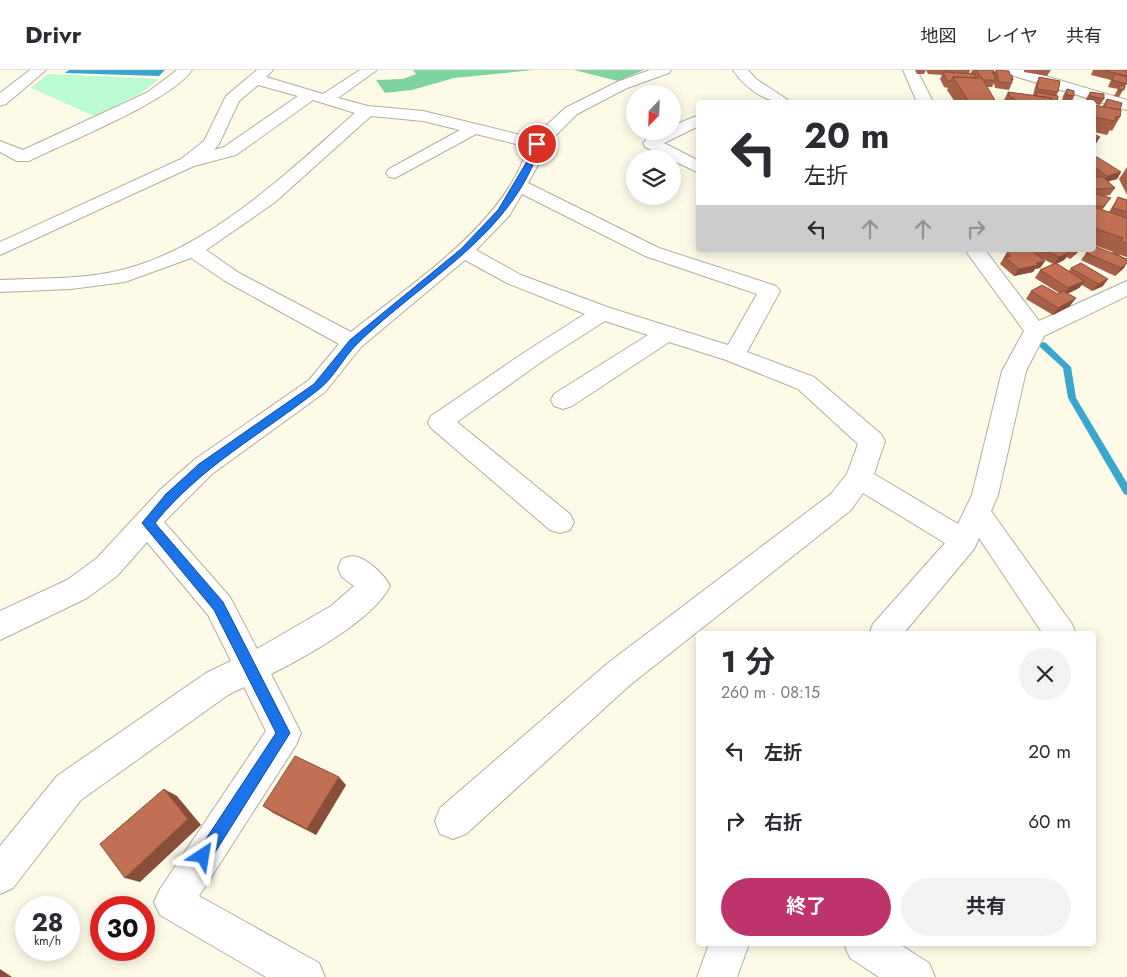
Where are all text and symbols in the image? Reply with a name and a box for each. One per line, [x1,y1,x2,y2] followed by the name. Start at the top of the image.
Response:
[25,17,82,52] text: Drivr
[921,23,957,49] text: 地図
[985,23,1038,49] text: レイヤ
[1066,23,1102,49] text: 共有
[626,85,681,140] north arrow
[626,85,681,205] map controls
[804,111,889,161] text: 20 m
[721,120,786,185] icon: left
[516,123,558,165] pin
[523,130,551,158] icon: arrive
[626,150,681,205] button: layers
[804,159,848,191] text: 左折
[803,215,831,243] icon: left
[856,215,884,243] icon: ahead
[909,215,937,243] icon: ahead
[962,215,990,243] icon: right
[721,640,775,683] text: 1 分
[1019,648,1071,700] button: close
[721,681,820,704] text: 260 m · 08:15
[721,737,749,765] icon: left
[1028,738,1071,765] text: 20 m
[764,739,802,766] text: 左折
[721,807,749,835] icon: right
[1028,808,1071,835] text: 60 m
[764,809,802,836] text: 右折
[176,829,228,881] position arrow
[721,878,891,936] button: 終了
[901,878,1071,936] button: 共有
[90,896,155,961] speed limit sign: 30
[31,904,64,940] text: 28
[34,932,61,950] text: km/h

